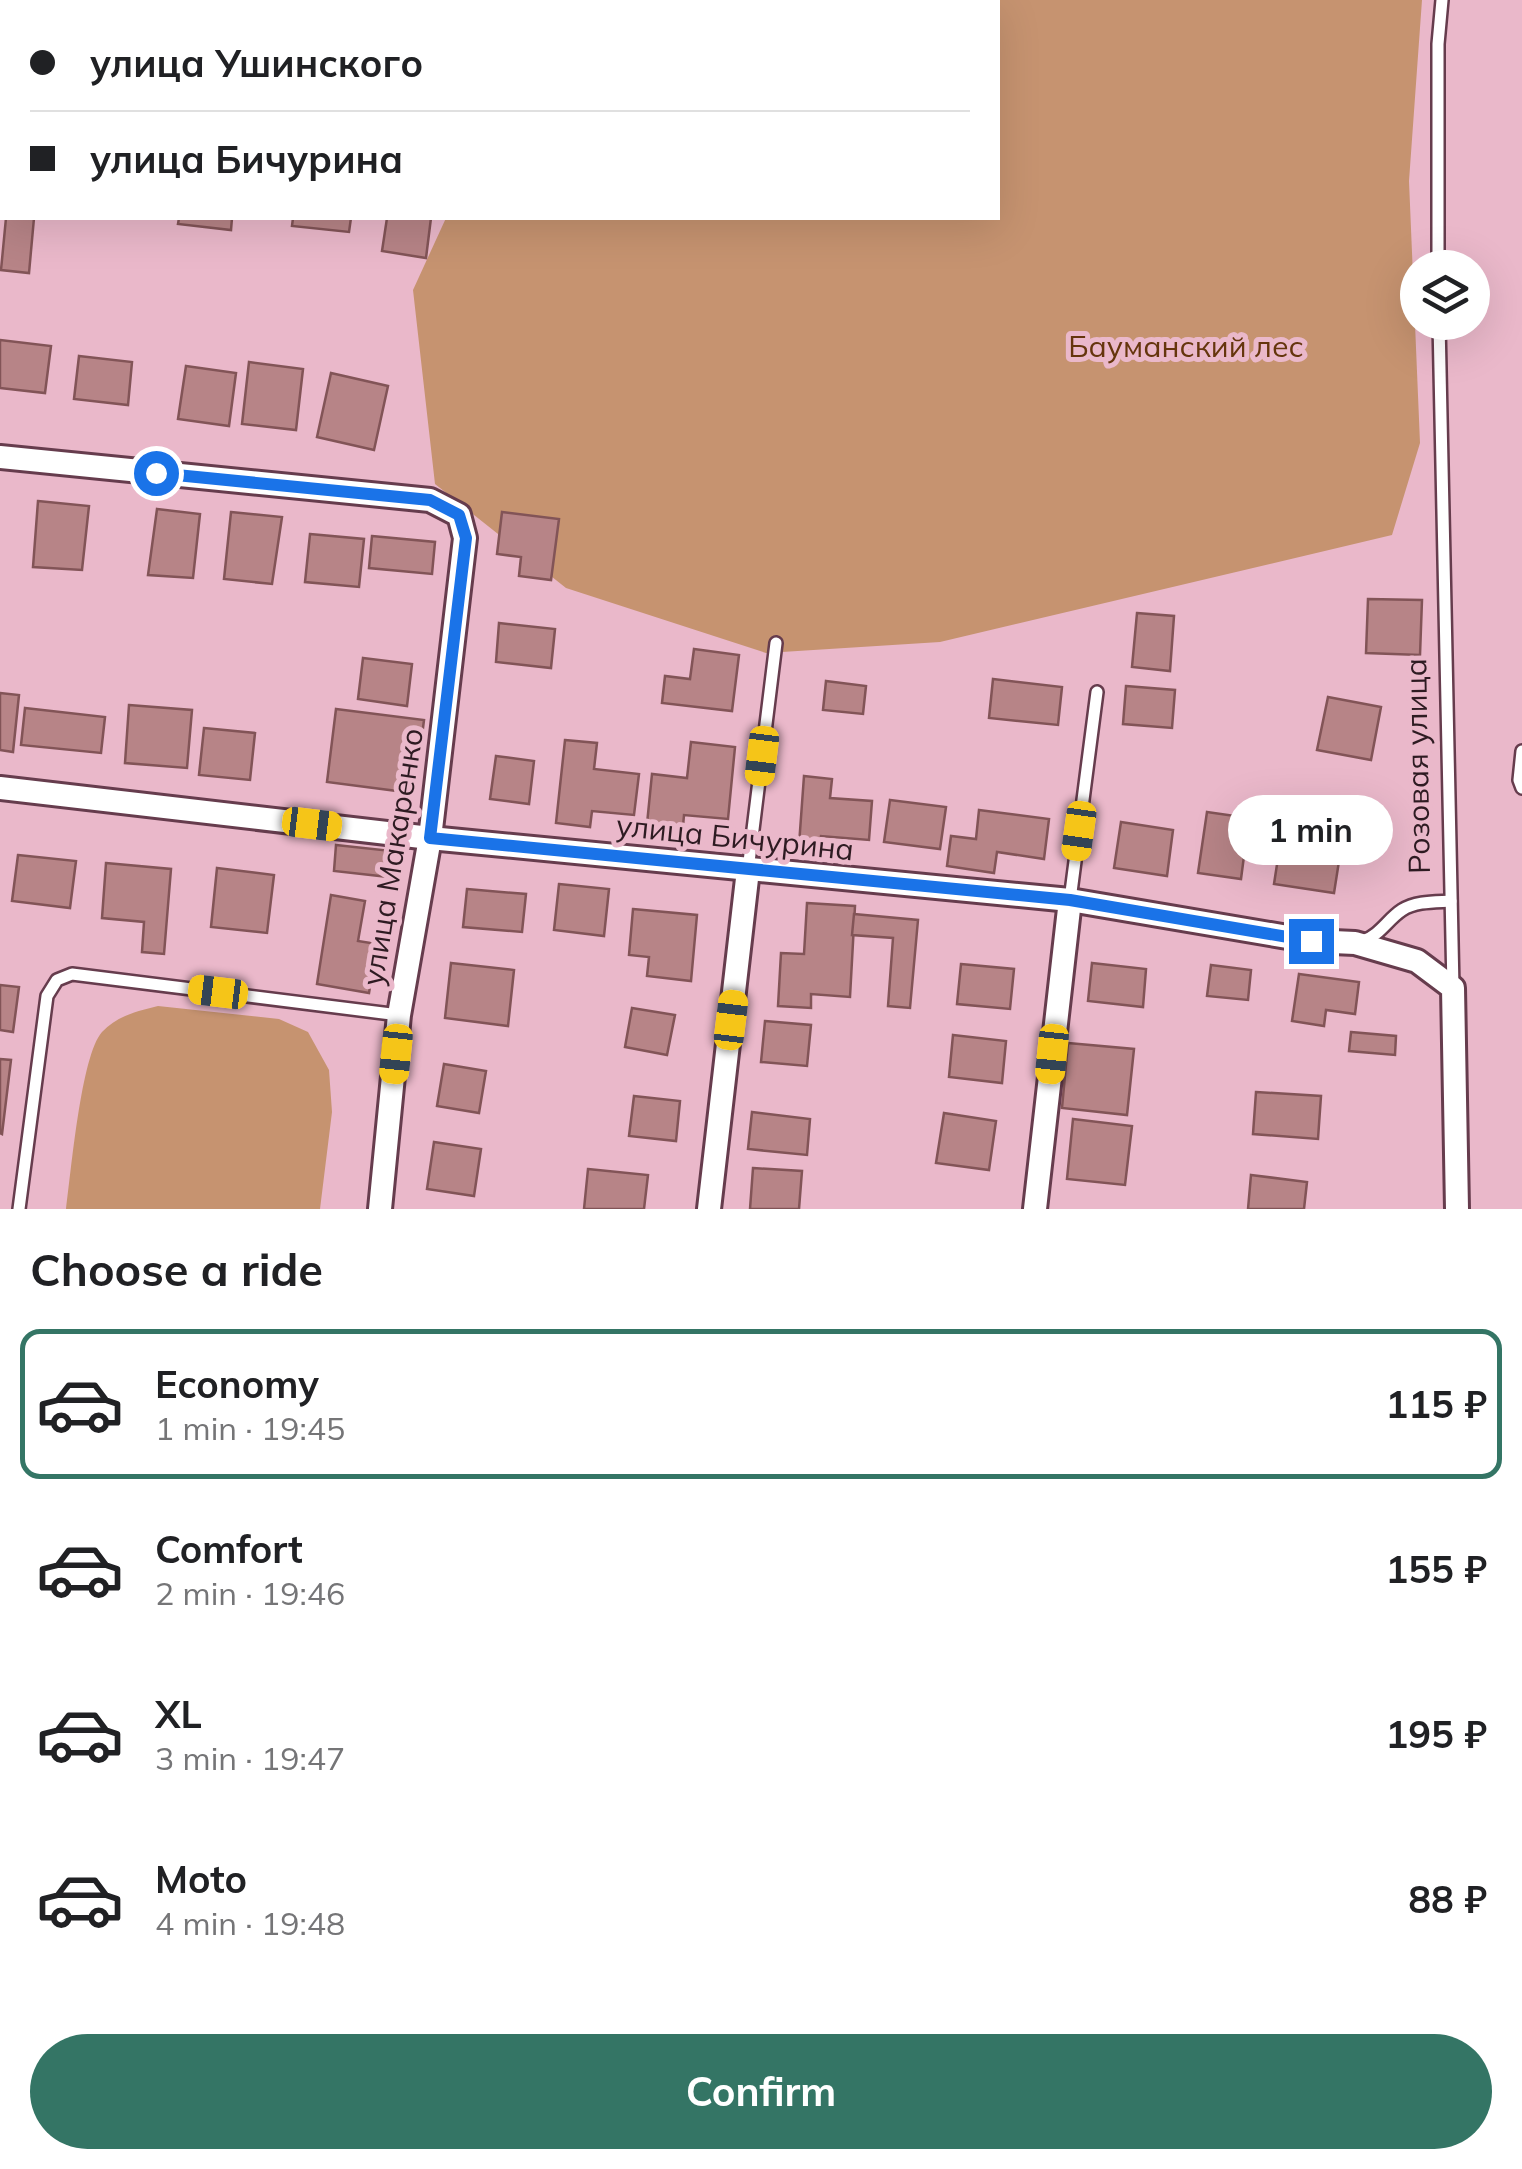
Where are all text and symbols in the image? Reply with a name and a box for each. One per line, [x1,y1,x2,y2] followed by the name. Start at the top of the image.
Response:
[90,39,423,87] text: улица Ушинского
[90,135,403,183] text: улица Бичурина
[1400,250,1490,340] map controls
[1400,250,1490,340] button: layers
[1068,327,1304,365] park label: Бауманский лес
[134,451,179,496] route start
[1396,658,1438,874] street label: Розовая улица
[743,724,781,788] car
[353,725,431,988] street label: улица Макаренко
[1228,796,1394,866] callout: 1 min
[1060,799,1098,863] car
[280,805,344,843] car
[614,806,856,868] street label: улица Бичурина
[1268,810,1353,850] text: 1 min
[1289,919,1334,964] route end
[186,973,250,1011] car
[712,988,750,1052] car
[378,1023,414,1085] car
[1034,1023,1070,1085] car
[30,1241,323,1297] text: Choose a ride
[35,1359,125,1449] icon: car
[155,1360,319,1408] text: Economy
[1385,1380,1487,1428] text: 115 ₽
[155,1408,345,1448] text: 1 min · 19:45
[35,1524,125,1614] icon: car
[155,1525,303,1573] text: Comfort
[1385,1545,1487,1593] text: 155 ₽
[155,1573,345,1613] text: 2 min · 19:46
[35,1689,125,1779] icon: car
[155,1690,202,1738] text: XL
[1385,1710,1487,1758] text: 195 ₽
[155,1738,345,1778] text: 3 min · 19:47
[35,1854,125,1944] icon: car
[155,1855,247,1903] text: Moto
[1408,1875,1487,1923] text: 88 ₽
[155,1903,345,1943] text: 4 min · 19:48
[30,2034,1492,2149] button: Confirm

